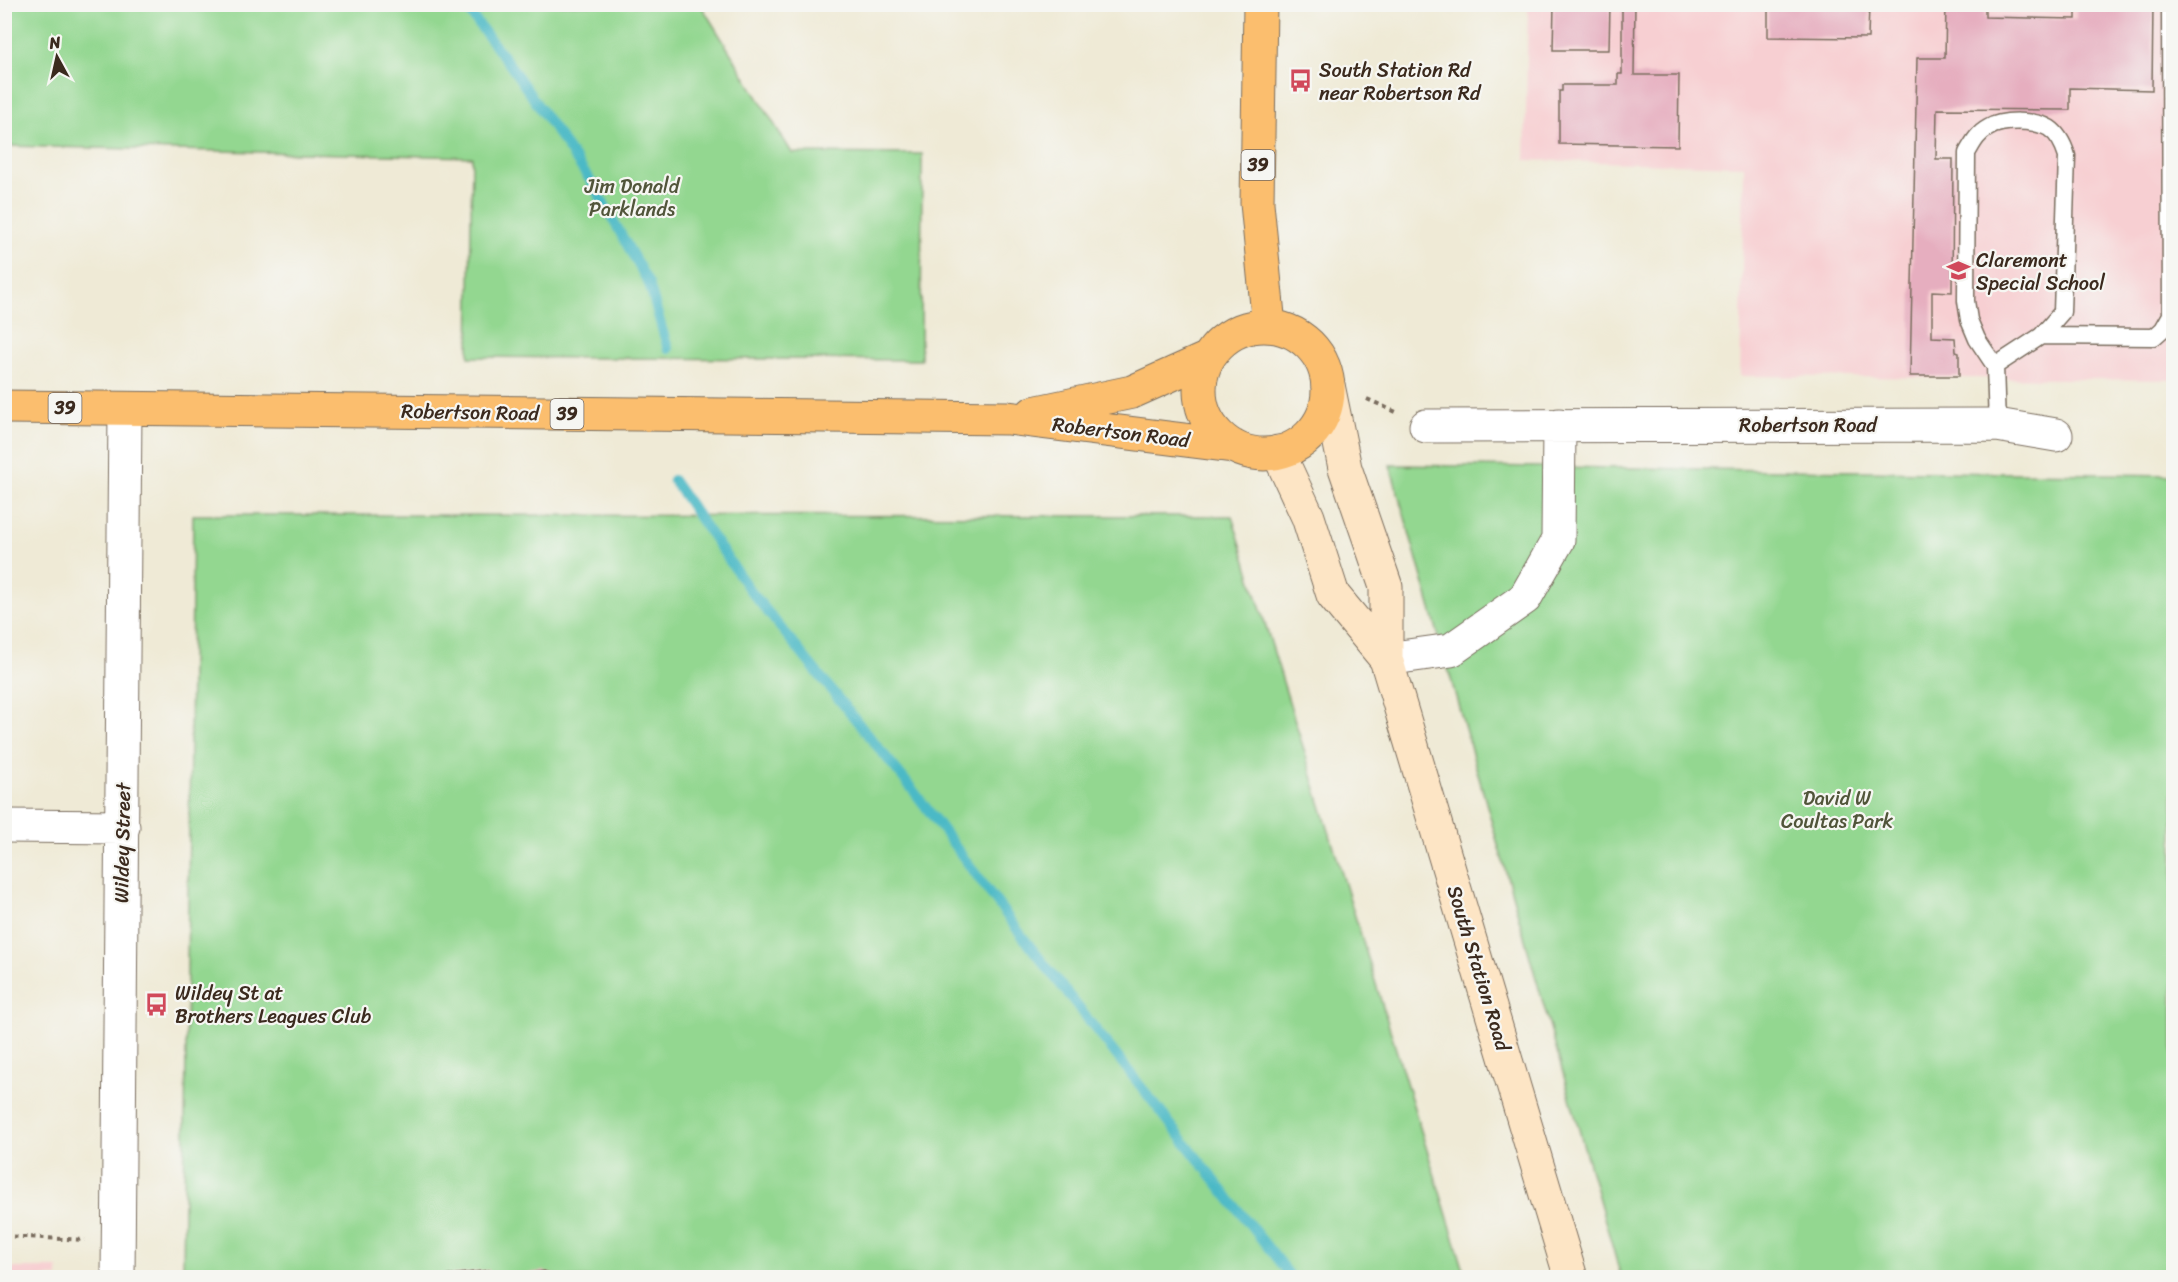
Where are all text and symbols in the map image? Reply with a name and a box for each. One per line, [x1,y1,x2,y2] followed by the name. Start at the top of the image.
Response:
[27,27,87,87] north arrow
[46,27,63,58] text: N
[1319,53,1482,111] place label: South Station Rd near Robertson Rd
[1288,68,1314,94] bus stop icon: South Station Rd near Robertson Rd
[1242,150,1274,180] road number: 39
[584,169,681,227] park label: Jim Donald Parklands
[1976,243,2105,301] place label: Claremont Special School
[1945,258,1971,284] school or university icon: Claremont Special School
[48,393,82,423] road number: 39
[401,394,541,431] street label: Robertson Road
[550,399,584,429] road number: 39
[1050,407,1193,458] street label: Robertson Road
[1739,408,1878,443] street label: Robertson Road
[1781,781,1893,839] park label: David W Coultas Park
[104,782,141,904] street label: Wildey Street
[1437,881,1521,1057] street label: South Station Road
[175,976,372,1034] place label: Wildey St at Brothers Leagues Club
[144,991,170,1017] bus stop icon: Wildey St at Brothers Leagues Club

